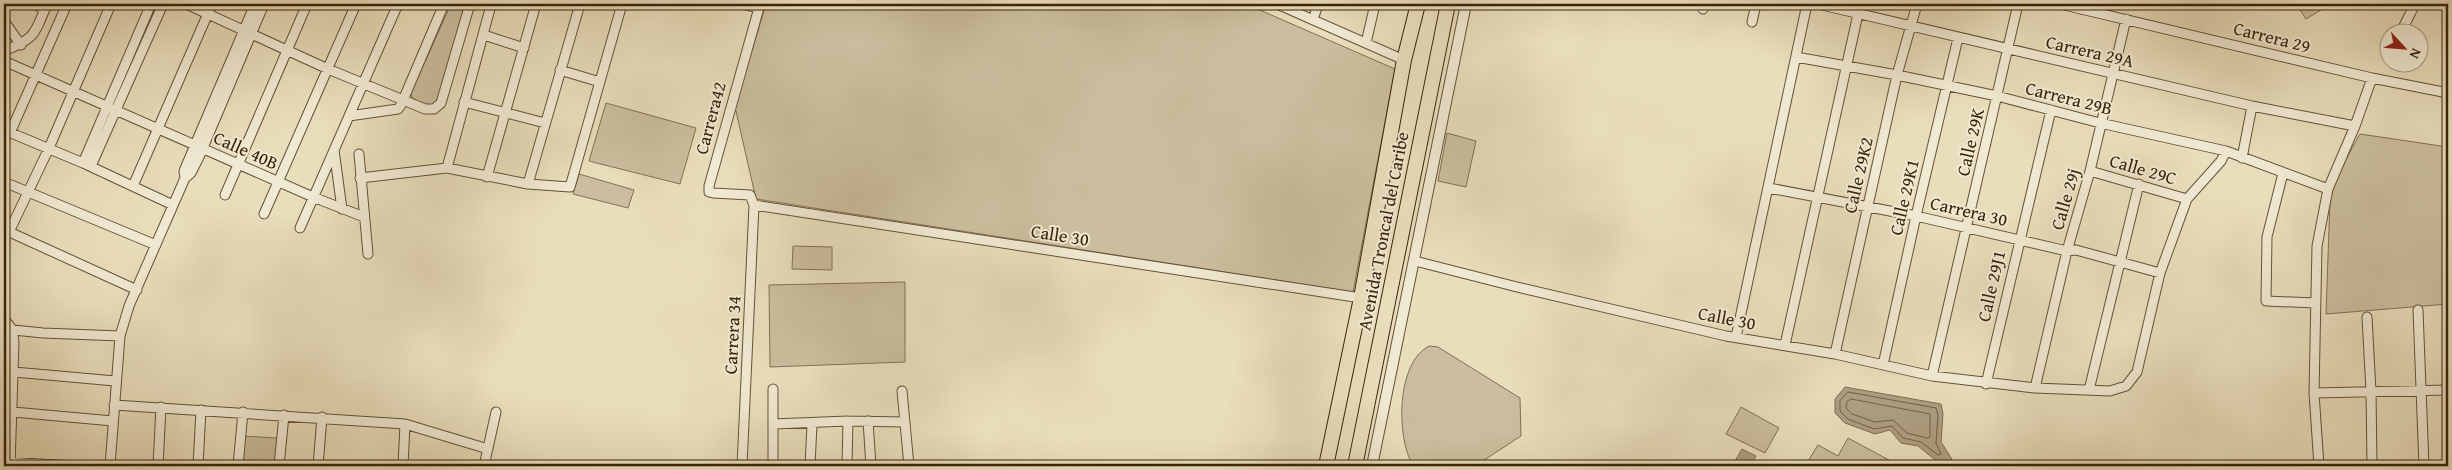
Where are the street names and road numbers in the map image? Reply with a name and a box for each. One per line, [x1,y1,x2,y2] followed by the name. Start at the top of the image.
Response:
[2231,14,2313,60] street label: Carrera 29
[2043,28,2137,74] street label: Carrera 29A
[2023,74,2115,122] street label: Carrera 29B
[687,79,733,157] street label: Carrera42
[1949,105,1991,179] street label: Calle 29K
[209,124,283,176] street label: Calle 40B
[1350,129,1416,333] street label: Avenida Troncal del Caribe
[1836,134,1880,216] street label: Calle 29K2
[2107,147,2180,191] street label: Calle 29C
[1882,156,1926,238] street label: Calle 29K1
[2043,165,2087,233] street label: Calle 29j
[1928,189,2011,233] street label: Carrera 30
[1029,217,1091,253] street label: Calle 30
[1970,248,2012,324] street label: Calle 29J1
[716,295,748,375] street label: Carrera 34
[1696,299,1758,337] street label: Calle 30

